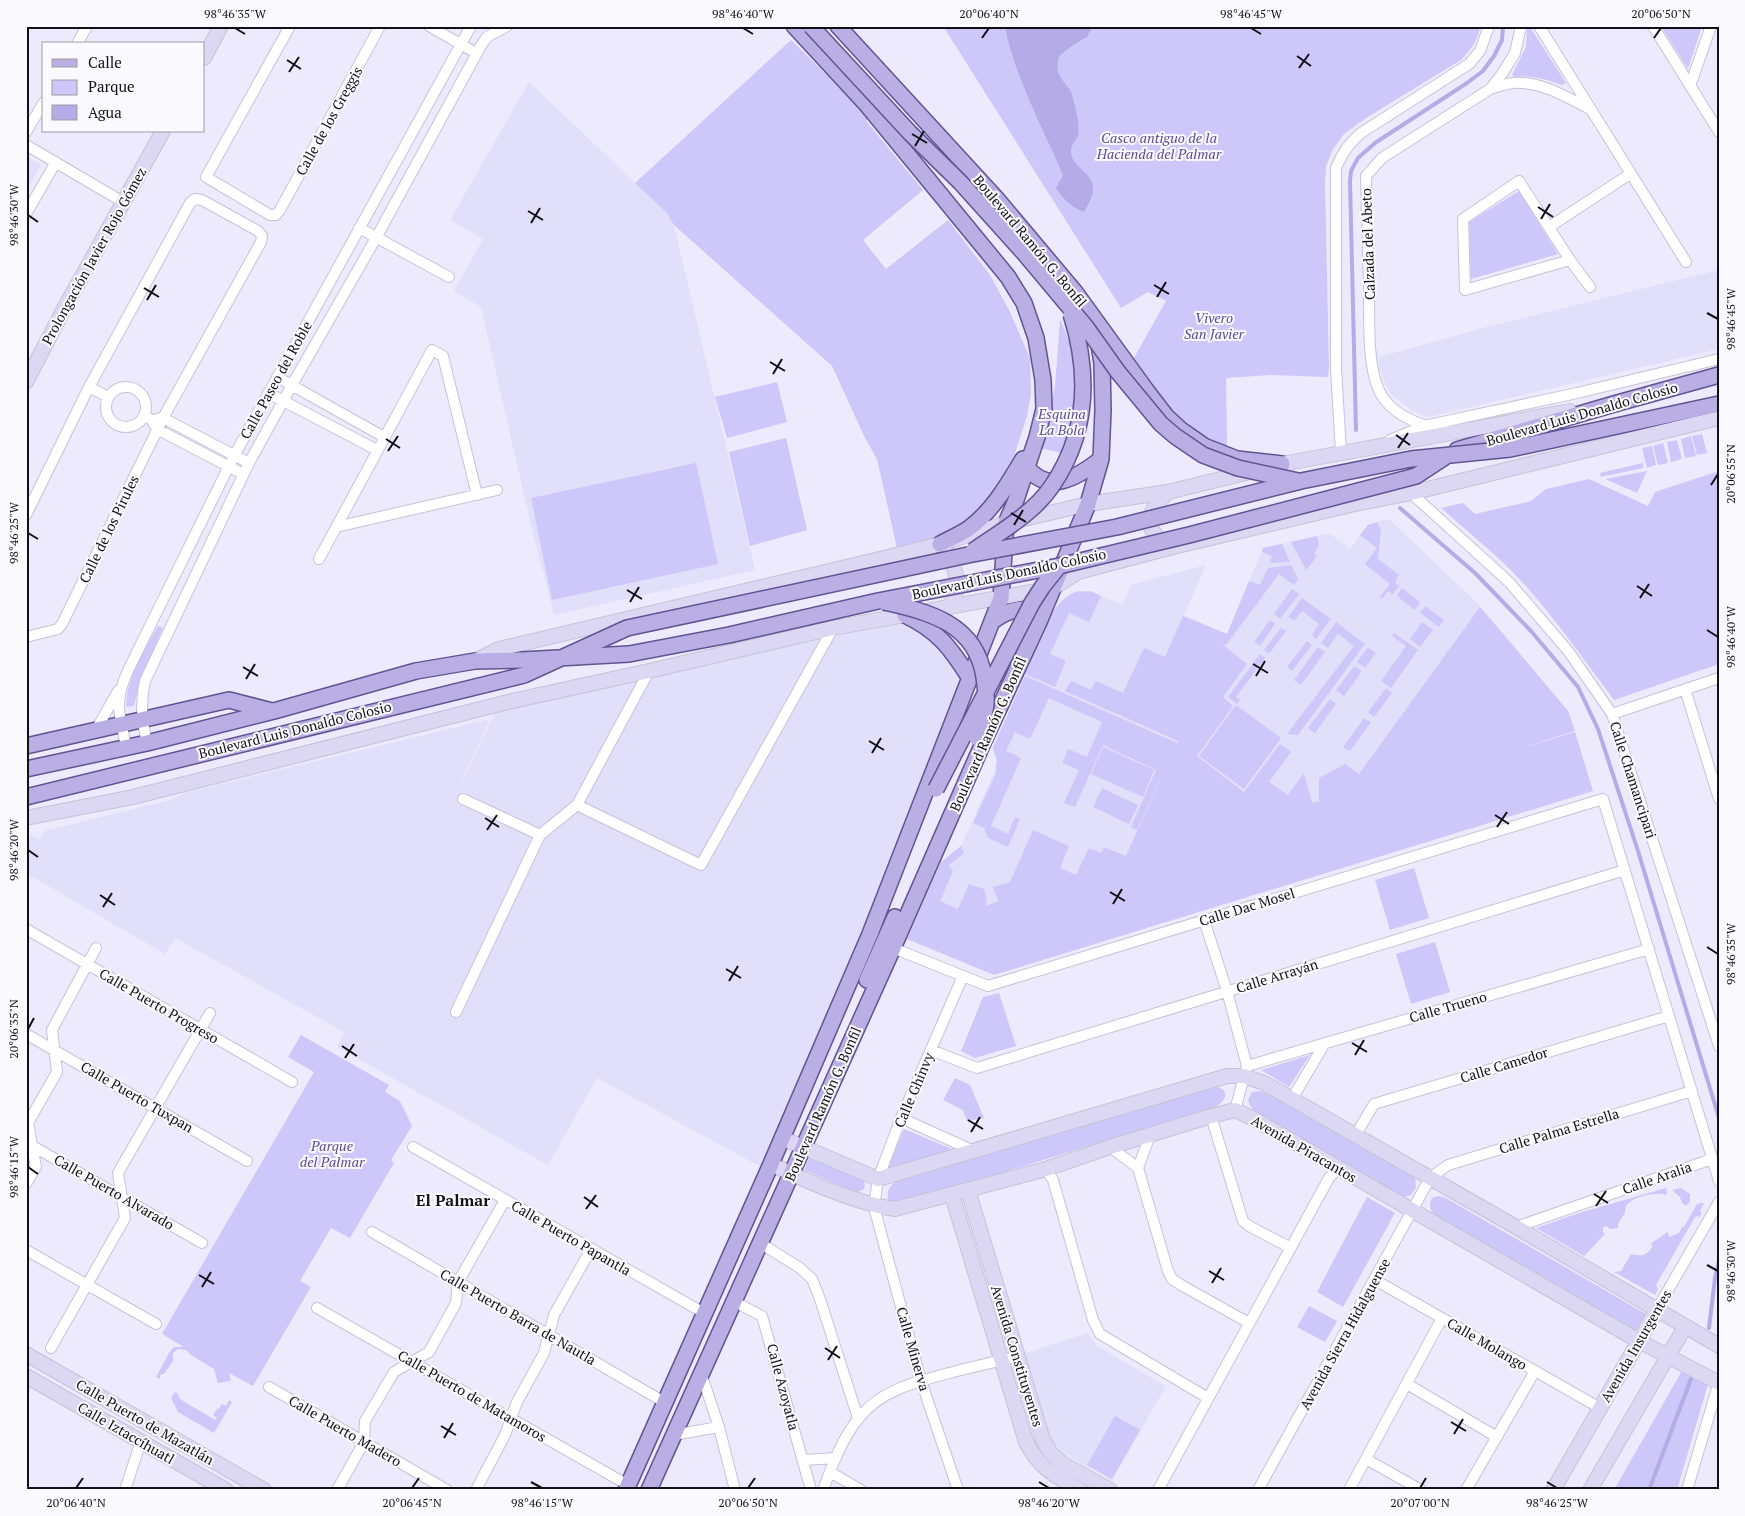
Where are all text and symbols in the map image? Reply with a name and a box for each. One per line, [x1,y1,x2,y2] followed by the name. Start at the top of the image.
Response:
[204,6,267,21] text: 98°46'35"W
[712,6,775,21] text: 98°46'40"W
[959,6,1019,21] text: 20°06'40"N
[1220,6,1283,21] text: 98°46'45"W
[1631,6,1691,21] text: 20°06'50"N
[42,42,205,132] legend
[88,52,122,72] text: Calle
[291,63,366,179] street label: Calle de los Greggis
[88,76,135,96] text: Parque
[88,102,122,122] text: Agua
[1096,128,1222,163] park label: Casco antiguo de la Hacienda del Palmar
[37,164,150,348] street label: Prolongación Javier Rojo Gómez
[969,170,1091,311] street label: Boulevard Ramón G. Bonfil
[6,183,21,246] text: 98°46'30"W
[1356,188,1379,300] street label: Calzada del Abeto
[1723,287,1738,350] text: 98°46'45"W
[1184,308,1245,343] park label: Vivero San Javier
[235,317,316,442] street label: Calle Paseo del Roble
[1484,377,1680,450] street label: Boulevard Luis Donaldo Colosio
[1037,404,1086,439] park label: Esquina La Bola
[1723,444,1738,504] text: 20°06'55"N
[74,472,143,586] street label: Calle de los Pirules
[6,501,21,564] text: 98°46'25"W
[910,544,1108,603] street label: Boulevard Luis Donaldo Colosio
[1723,605,1738,668] text: 98°46'40"W
[945,654,1030,814] street label: Boulevard Ramón G. Bonfil
[196,696,394,763] street label: Boulevard Luis Donaldo Colosio
[1606,719,1661,841] street label: Calle Chamancipari
[6,818,21,881] text: 98°46'20"W
[1197,883,1297,930] street label: Calle Dac Mosel
[1723,922,1738,985] text: 98°46'35"W
[1234,954,1321,997] street label: Calle Arrayán
[96,964,223,1048] street label: Calle Puerto Progreso
[1407,986,1489,1027] street label: Calle Trueno
[6,999,21,1059] text: 20°06'35"N
[780,1024,865,1184] street label: Boulevard Ramón G. Bonfil
[1458,1042,1551,1087] street label: Calle Camedor
[889,1048,938,1130] street label: Calle Ghinvy
[78,1057,198,1137] street label: Calle Puerto Tuxpan
[1497,1103,1621,1158] street label: Calle Palma Estrella
[1248,1111,1361,1187] street label: Avenida Piracantos
[6,1135,21,1198] text: 98°46'15"W
[300,1136,365,1171] park label: Parque del Palmar
[51,1149,178,1234] street label: Calle Puerto Alvarado
[1620,1157,1694,1198] street label: Calle Aralia
[416,1189,490,1211] district label: El Palmar
[508,1196,635,1280] street label: Calle Puerto Papantla
[1723,1239,1738,1302] text: 98°46'30"W
[1295,1255,1394,1413] street label: Avenida Sierra Hidalguense
[437,1264,600,1369] street label: Calle Puerto Barra de Nautla
[987,1283,1048,1429] street label: Avenida Constituyentes
[1596,1286,1676,1405] street label: Avenida Insurgentes
[892,1305,935,1393] street label: Calle Minerva
[1444,1313,1531,1374] street label: Calle Molango
[763,1341,804,1432] street label: Calle Azoyatla
[394,1345,550,1446] street label: Calle Puerto de Matamoros
[73,1374,218,1469] street label: Calle Puerto de Mazatlán
[285,1391,405,1471] street label: Calle Puerto Madero
[74,1397,178,1468] street label: Calle Iztaccíhuatl
[46,1495,106,1510] text: 20°06'40"N
[382,1495,442,1510] text: 20°06'45"N
[511,1495,574,1510] text: 98°46'15"W
[718,1495,778,1510] text: 20°06'50"N
[1018,1495,1081,1510] text: 98°46'20"W
[1390,1495,1450,1510] text: 20°07'00"N
[1526,1495,1589,1510] text: 98°46'25"W

